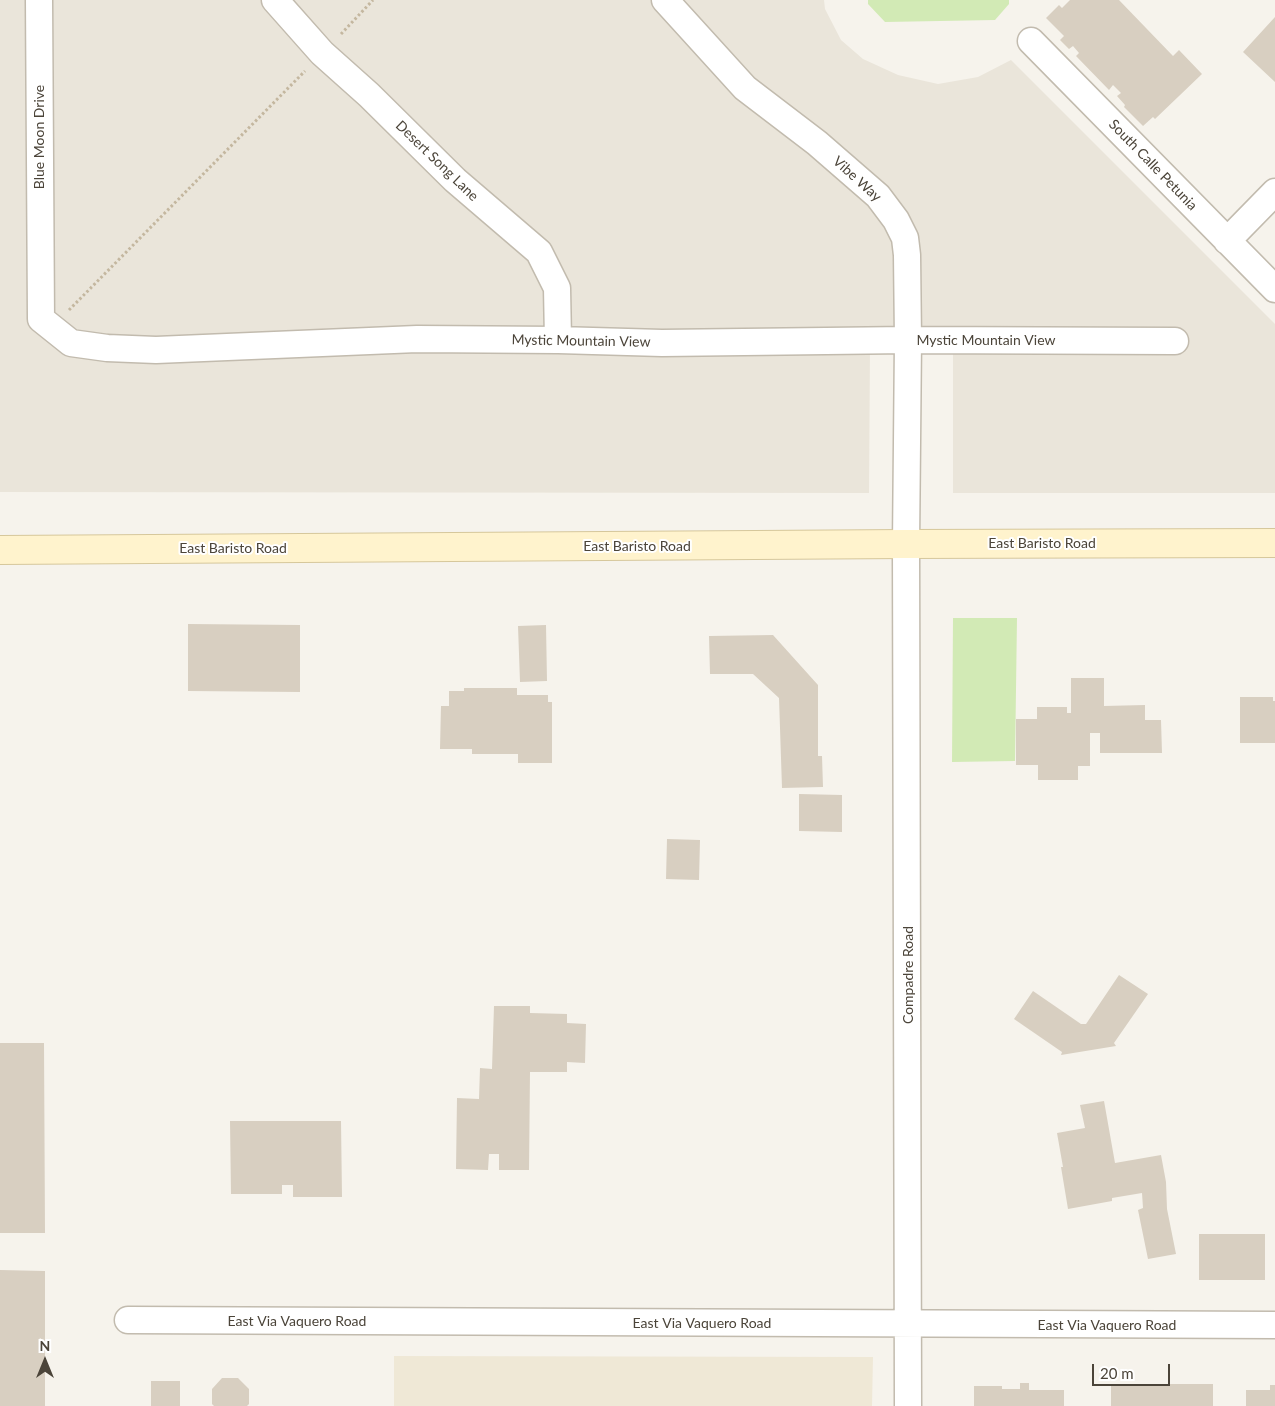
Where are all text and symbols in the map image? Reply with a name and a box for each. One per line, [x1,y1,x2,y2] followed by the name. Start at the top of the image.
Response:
[31,85,47,189] street label: Blue Moon Drive
[1105,116,1201,214] street label: South Calle Petunia
[392,117,482,205] street label: Desert Song Lane
[829,153,885,205] street label: Vibe Way
[511,331,651,351] street label: Mystic Mountain View
[916,332,1056,348] street label: Mystic Mountain View
[988,535,1096,551] street label: East Baristo Road
[583,538,691,554] street label: East Baristo Road
[179,540,287,556] street label: East Baristo Road
[900,926,916,1024] street label: Compadre Road
[228,1313,366,1329] street label: East Via Vaquero Road
[633,1315,771,1331] street label: East Via Vaquero Road
[1038,1317,1176,1333] street label: East Via Vaquero Road
[20,1336,70,1386] north arrow
[40,1337,50,1354] text: N
[1095,1354,1172,1386] scale bar
[1100,1364,1134,1382] text: 20 m

